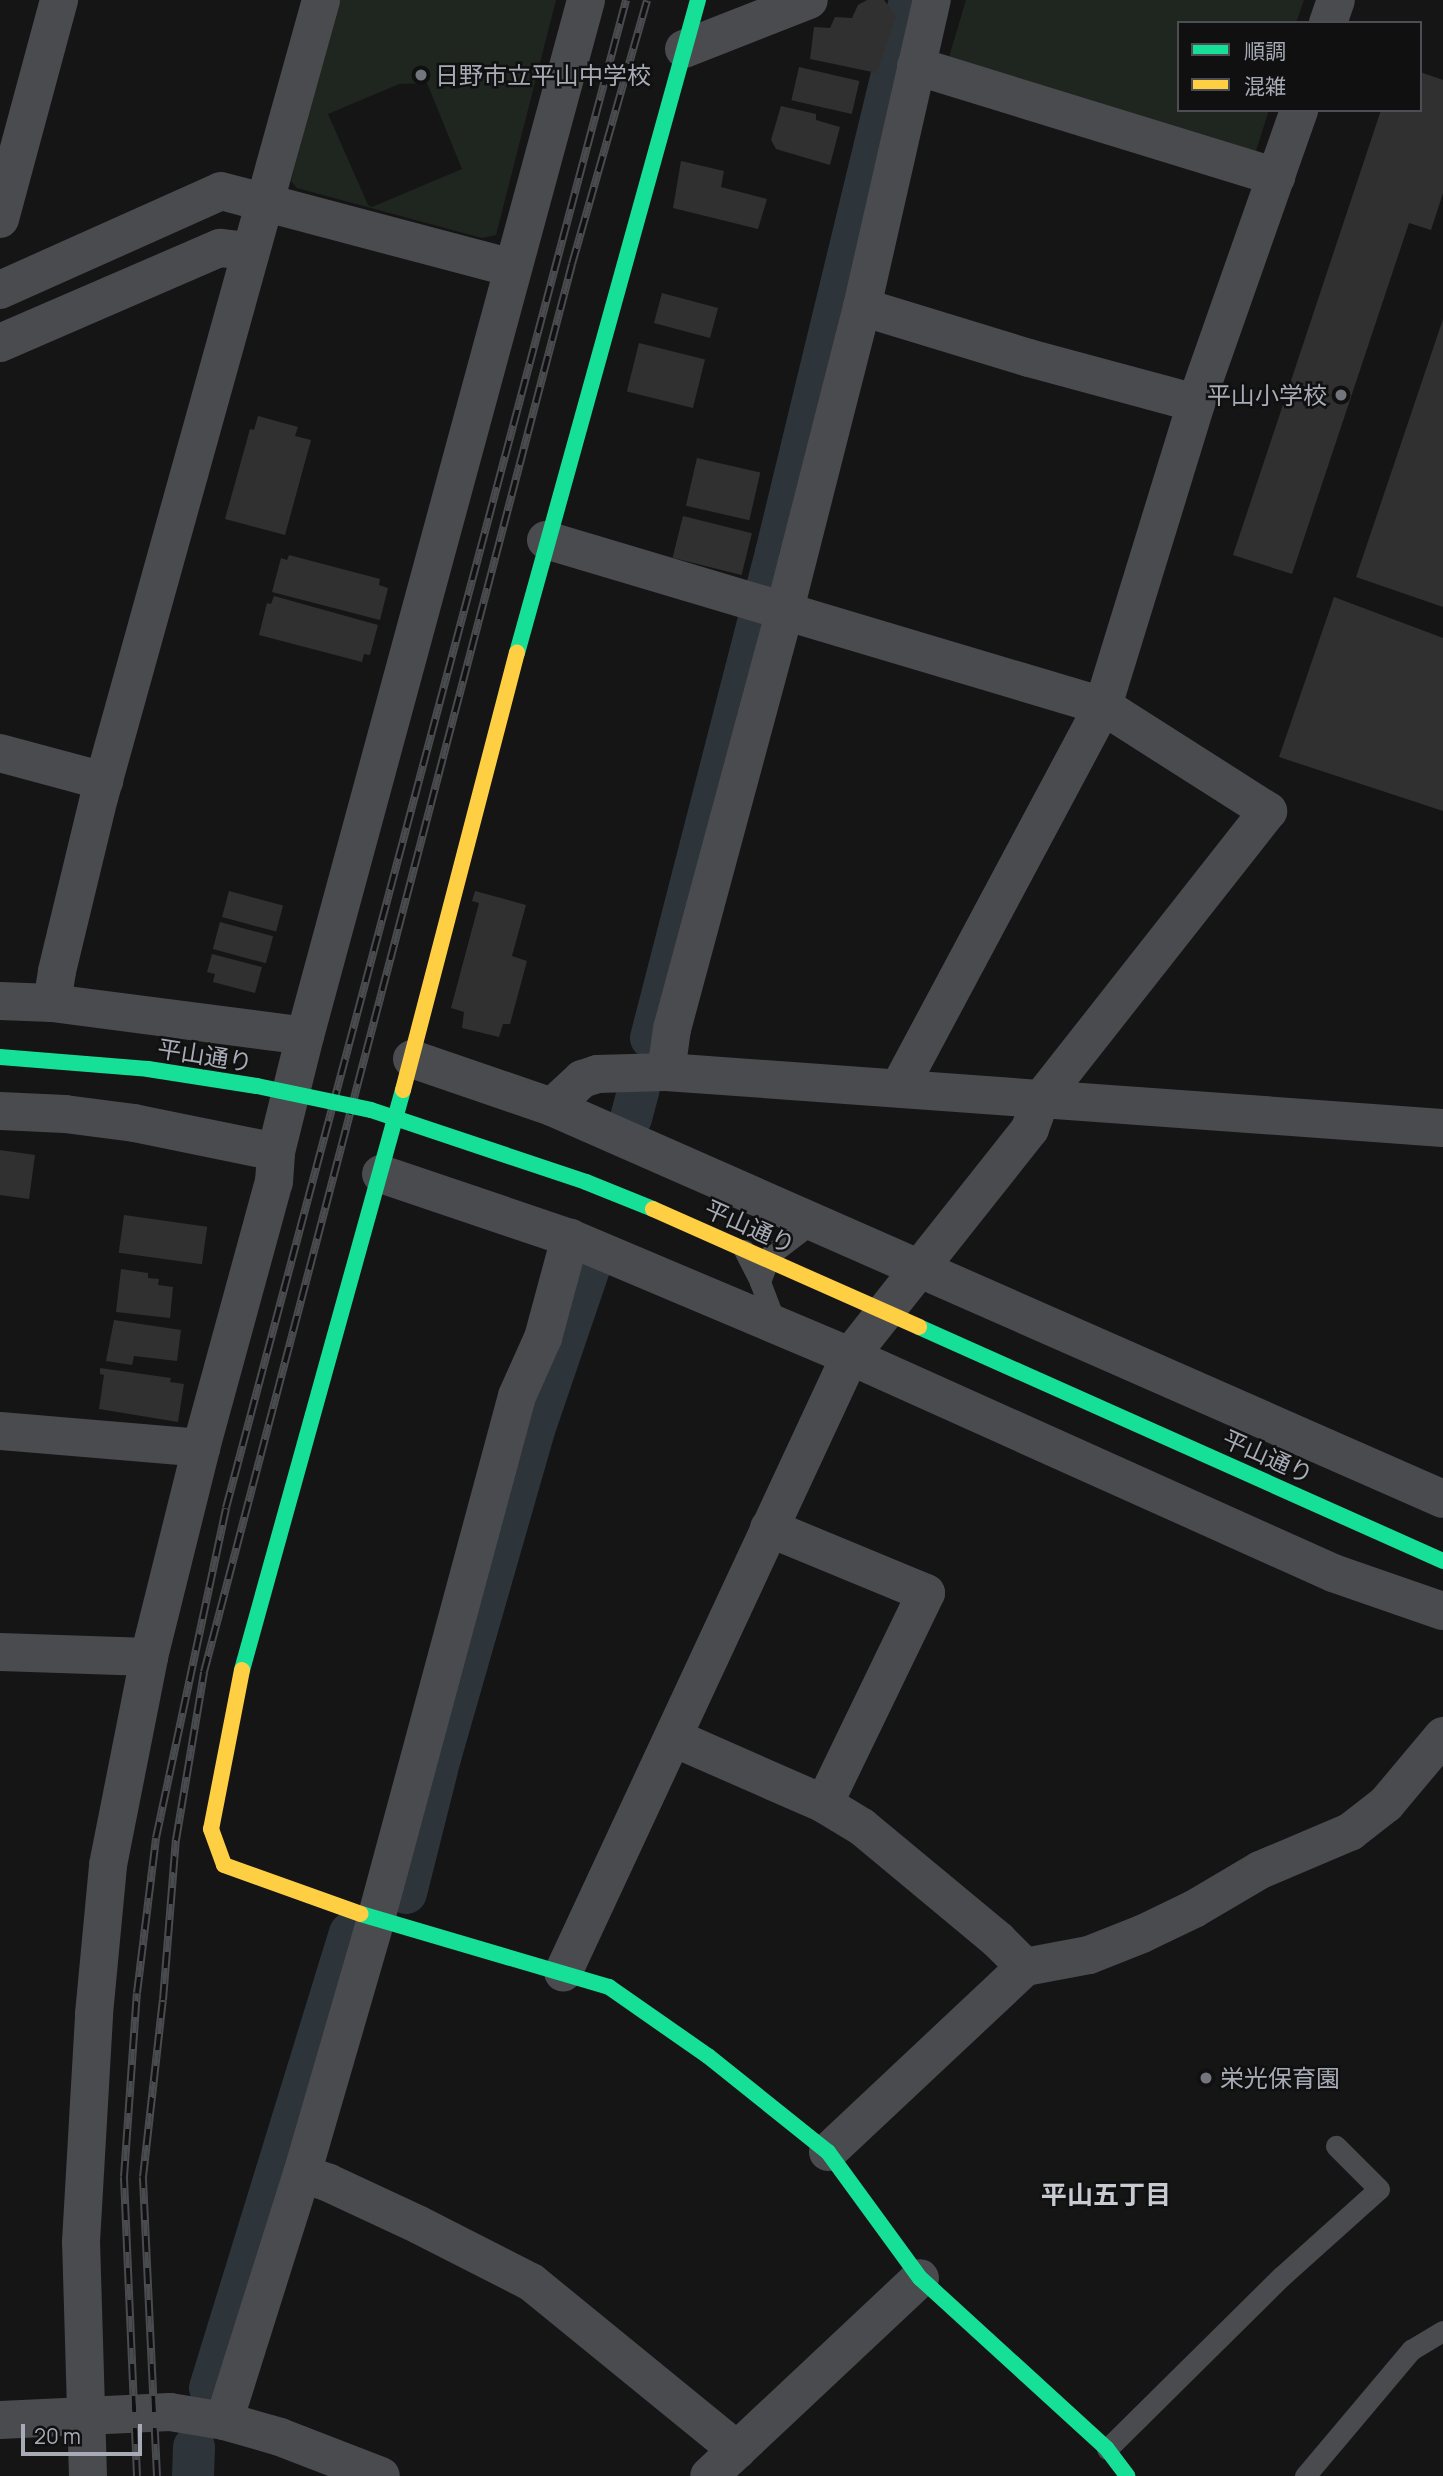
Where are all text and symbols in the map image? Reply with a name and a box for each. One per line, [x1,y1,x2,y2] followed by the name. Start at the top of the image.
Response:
[1177,21,1422,112] legend
[1244,37,1286,65] text: 順調
[435,61,651,89] place label: 日野市立平山中学校
[413,67,429,83] marker: 日野市立平山中学校
[1244,72,1286,100] text: 混雑
[1207,381,1327,409] place label: 平山小学校
[1333,387,1349,403] marker: 平山小学校
[155,1033,255,1077] street label: 平山通り
[700,1193,800,1259] street label: 平山通り
[1218,1423,1318,1489] street label: 平山通り
[1220,2064,1340,2092] place label: 栄光保育園
[1198,2070,1214,2086] marker: 栄光保育園
[1041,2179,1171,2211] district label: 平山五丁目
[24,2410,145,2454] scale bar
[34,2422,81,2450] text: 20 m

